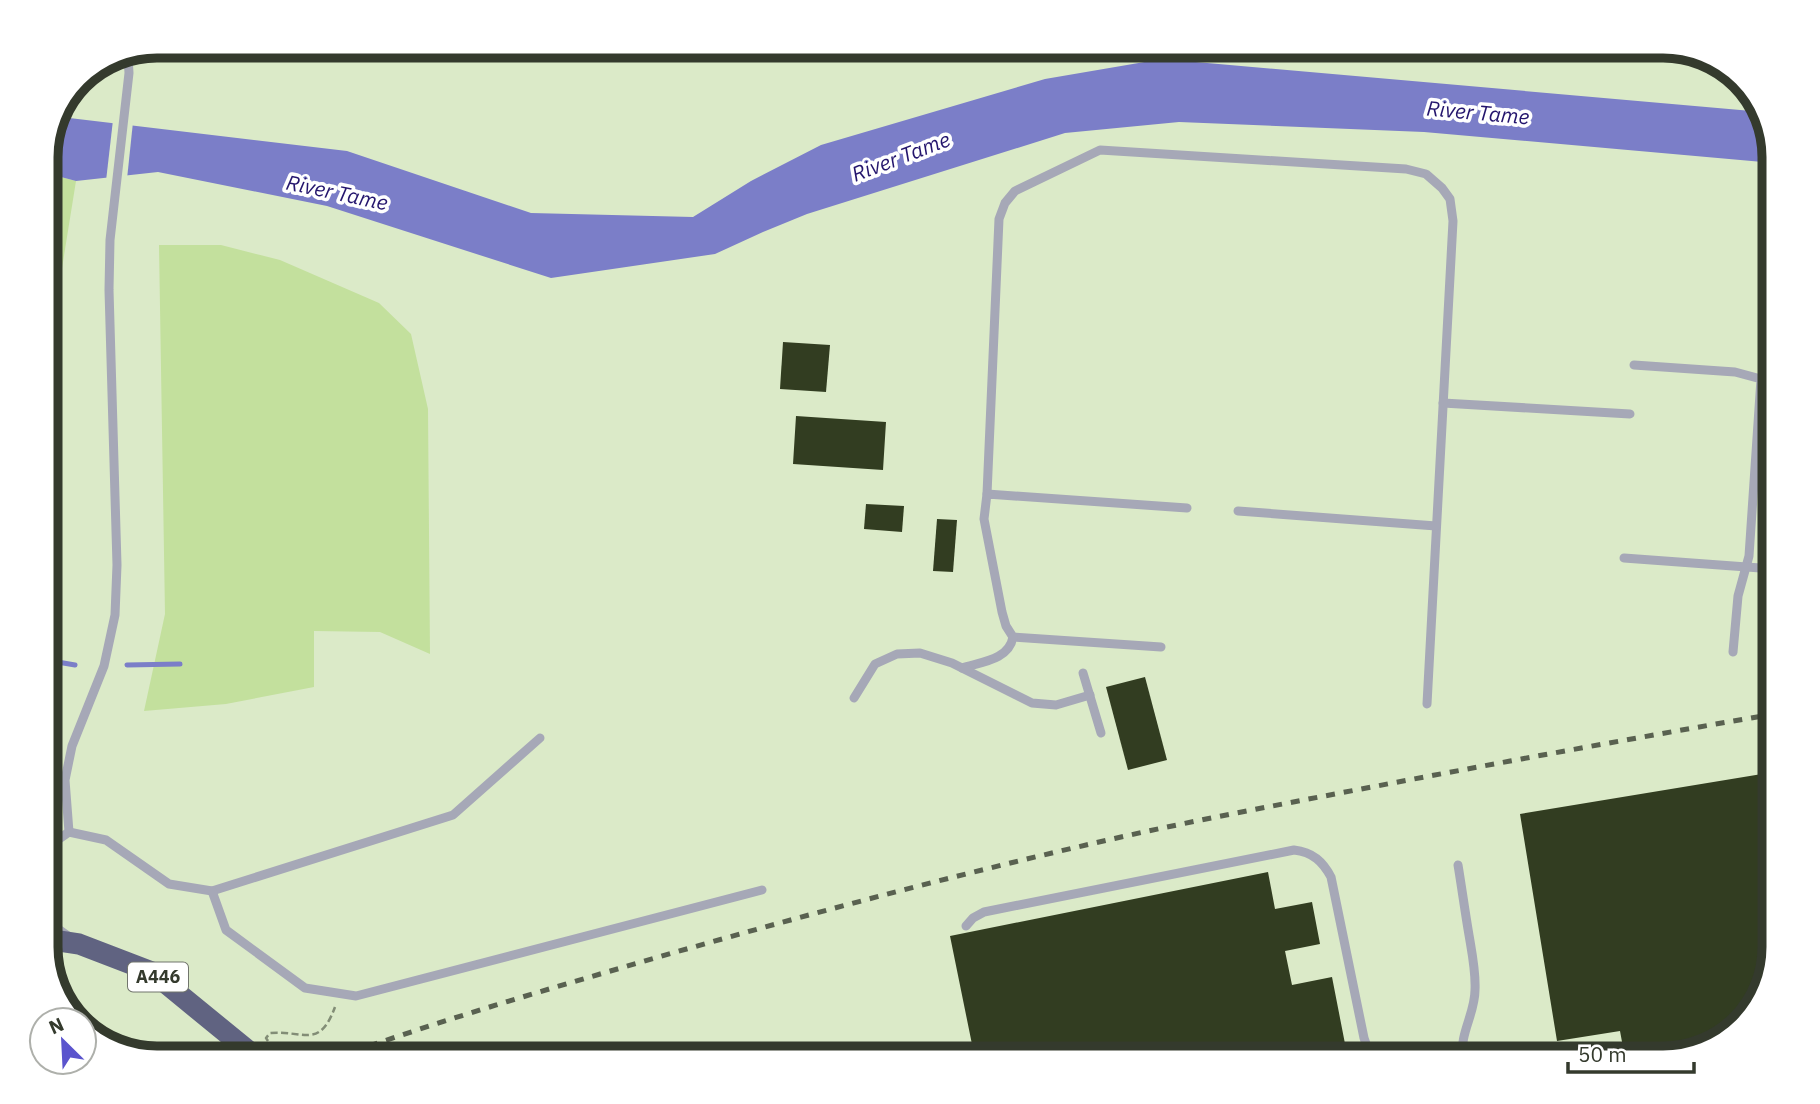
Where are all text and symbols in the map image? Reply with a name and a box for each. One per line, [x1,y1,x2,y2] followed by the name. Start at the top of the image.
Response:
[1425,94,1531,130] water label: River Tame
[847,124,954,188] water label: River Tame
[284,168,391,216] water label: River Tame
[128,962,188,992] road number: A446
[28,1006,98,1076] north arrow
[45,1012,67,1039] text: N
[1568,1030,1694,1074] scale bar
[1578,1040,1627,1068] text: 50 m

